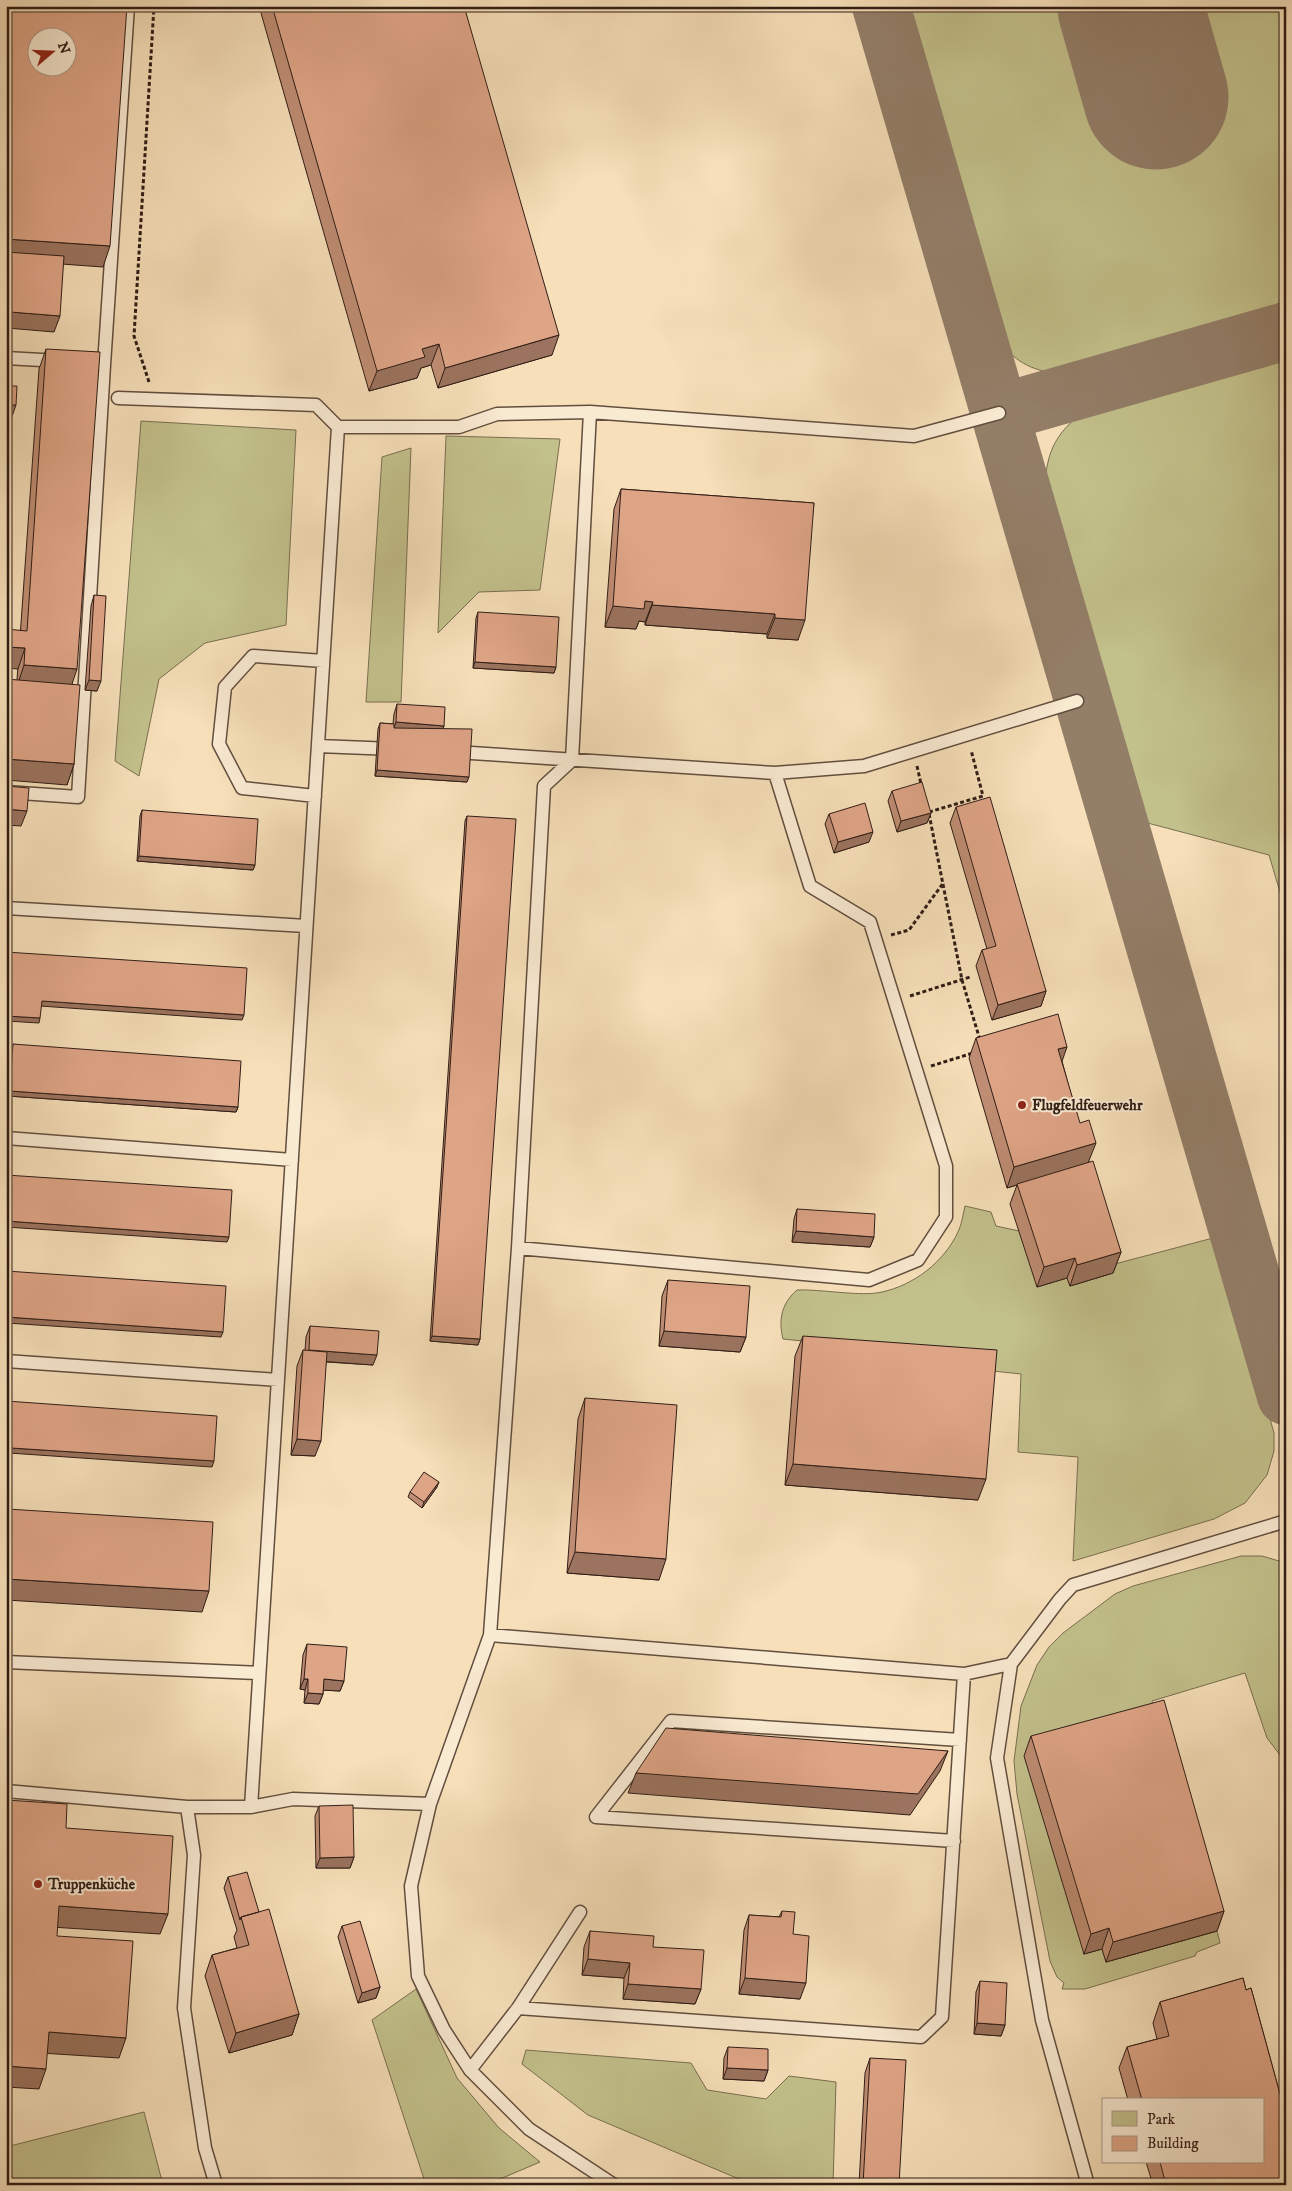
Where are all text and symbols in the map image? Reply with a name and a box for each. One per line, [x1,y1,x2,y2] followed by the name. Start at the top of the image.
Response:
[28,28,78,78] north arrow
[53,40,74,57] text: N
[1032,1096,1143,1115] place label: Flugfeldfeuerwehr
[1016,1099,1028,1111] marker: Flugfeldfeuerwehr
[47,1875,136,1894] place label: Truppenküche
[32,1878,44,1890] marker: Truppenküche
[1102,2098,1264,2164] legend
[1147,2110,1176,2129] text: Park
[1147,2134,1199,2153] text: Building

